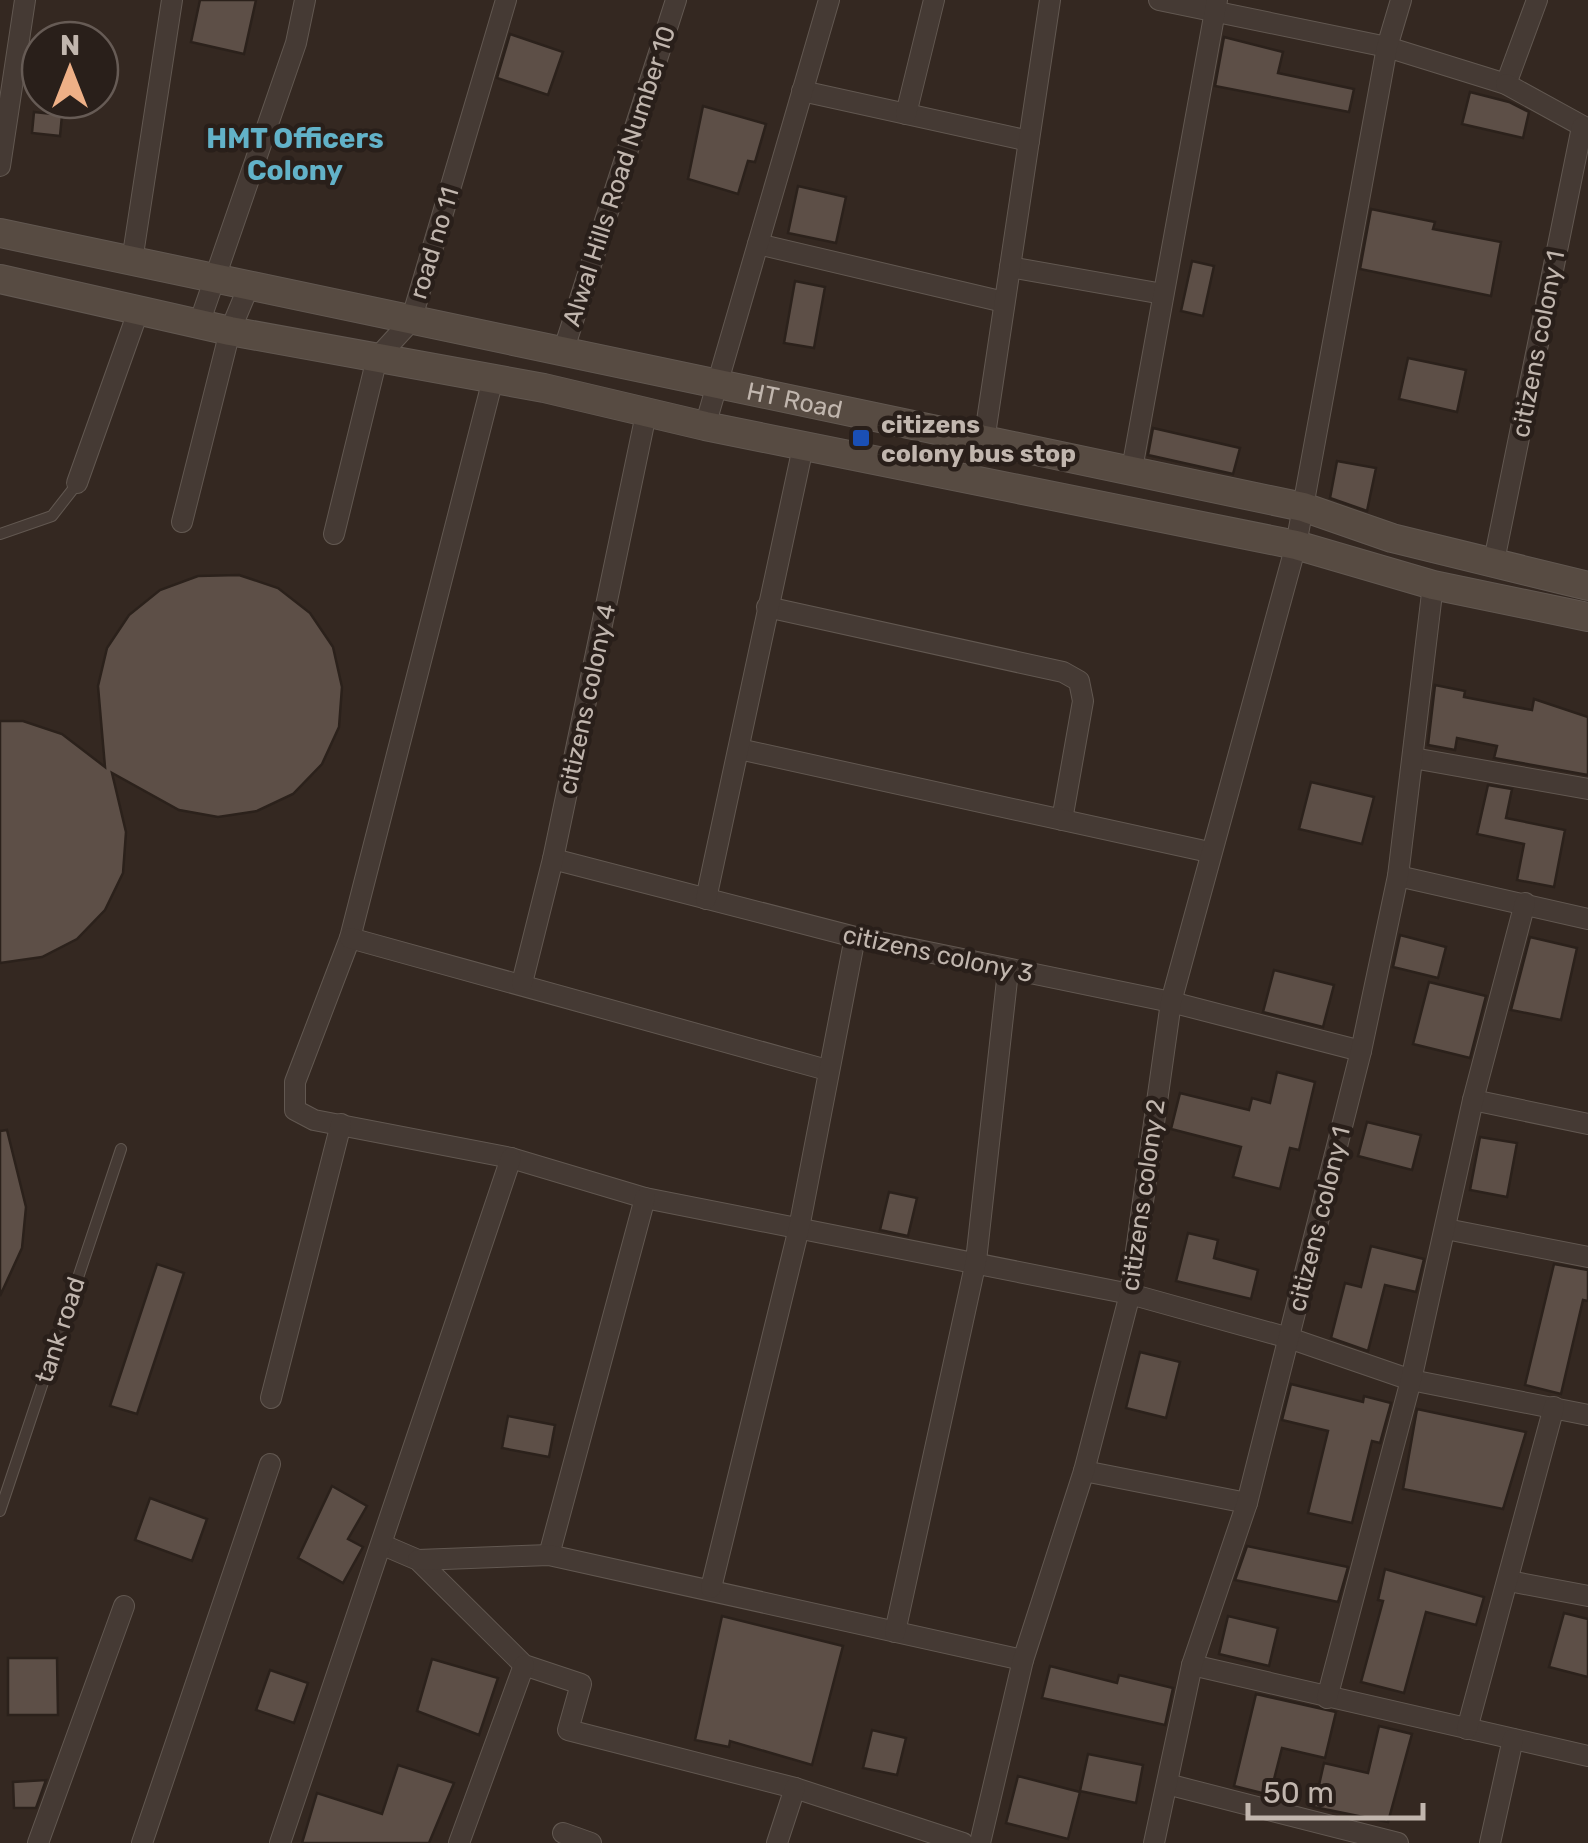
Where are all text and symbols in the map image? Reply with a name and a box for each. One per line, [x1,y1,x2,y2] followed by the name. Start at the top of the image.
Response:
[20,20,120,120] north arrow
[557,22,681,330] street label: Alwal Hills Road Number 10
[60,29,80,62] text: N
[206,122,384,187] district label: HMT Officers Colony
[403,184,465,302] street label: road no 11
[1506,248,1570,440] street label: citizens colony 1
[744,376,845,424] street label: HT Road
[881,410,1076,468] place label: citizens colony bus stop
[850,427,872,449] marker: citizens colony bus stop
[553,601,621,797] street label: citizens colony 4
[840,920,1036,988] street label: citizens colony 3
[1115,1097,1171,1293] street label: citizens colony 2
[1282,1124,1356,1314] street label: citizens colony 1
[29,1273,91,1387] street label: tank road
[1248,1758,1423,1820] scale bar
[1263,1775,1334,1811] text: 50 m

